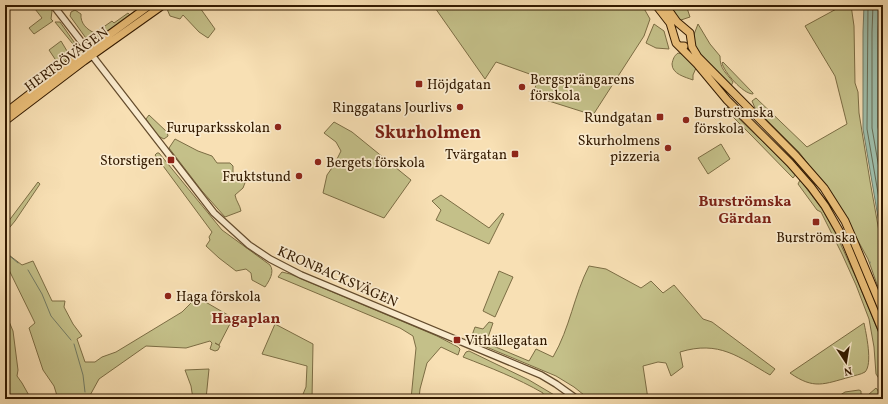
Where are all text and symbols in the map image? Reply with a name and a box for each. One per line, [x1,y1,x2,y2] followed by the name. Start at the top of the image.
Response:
[21,23,113,97] street label: HERTSÖVÄGEN
[530,71,635,106] place label: Bergsprängarens förskola
[427,76,491,95] place label: Höjdgatan
[414,79,424,89] marker: Höjdgatan
[517,82,527,92] marker: Bergsprängarens förskola
[332,99,452,118] place label: Ringgatans Jourlivs
[455,102,465,112] marker: Ringgatans Jourlivs
[694,104,774,139] place label: Burströmska förskola
[584,109,652,128] place label: Rundgatan
[655,112,665,122] marker: Rundgatan
[681,115,691,125] marker: Burströmska förskola
[166,119,270,138] place label: Furuparksskolan
[375,121,481,146] district label: Skurholmen
[273,122,283,132] marker: Furuparksskolan
[578,132,660,167] place label: Skurholmens pizzeria
[663,143,673,153] marker: Skurholmens pizzeria
[445,146,507,165] place label: Tvärgatan
[510,149,520,159] marker: Tvärgatan
[100,152,163,171] place label: Storstigen
[326,154,425,173] place label: Bergets förskola
[166,155,176,165] marker: Storstigen
[313,157,323,167] marker: Bergets förskola
[222,168,291,187] place label: Fruktstund
[294,171,304,181] marker: Fruktstund
[698,192,792,230] district label: Burströmska Gärdan
[811,217,821,227] marker: Burströmska
[776,229,856,248] place label: Burströmska
[274,242,401,312] street label: KRONBACKSVÄGEN
[176,288,261,307] place label: Haga förskola
[163,291,173,301] marker: Haga förskola
[212,309,281,330] district label: Hagaplan
[465,332,548,351] place label: Vithällegatan
[452,335,462,345] marker: Vithällegatan
[826,342,866,382] north arrow
[842,362,853,378] text: N

